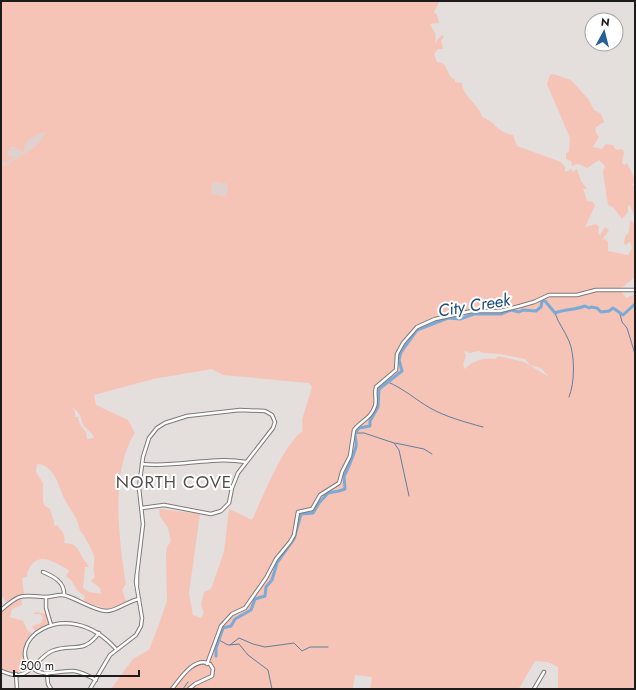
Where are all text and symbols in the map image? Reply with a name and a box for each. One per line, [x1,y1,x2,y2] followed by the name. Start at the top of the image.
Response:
[584,12,624,52] north arrow
[600,14,611,31] text: N
[436,287,513,323] water label: City Creek
[116,470,232,494] district label: NORTH COVE
[14,652,139,678] scale bar
[20,657,54,675] text: 500 m

